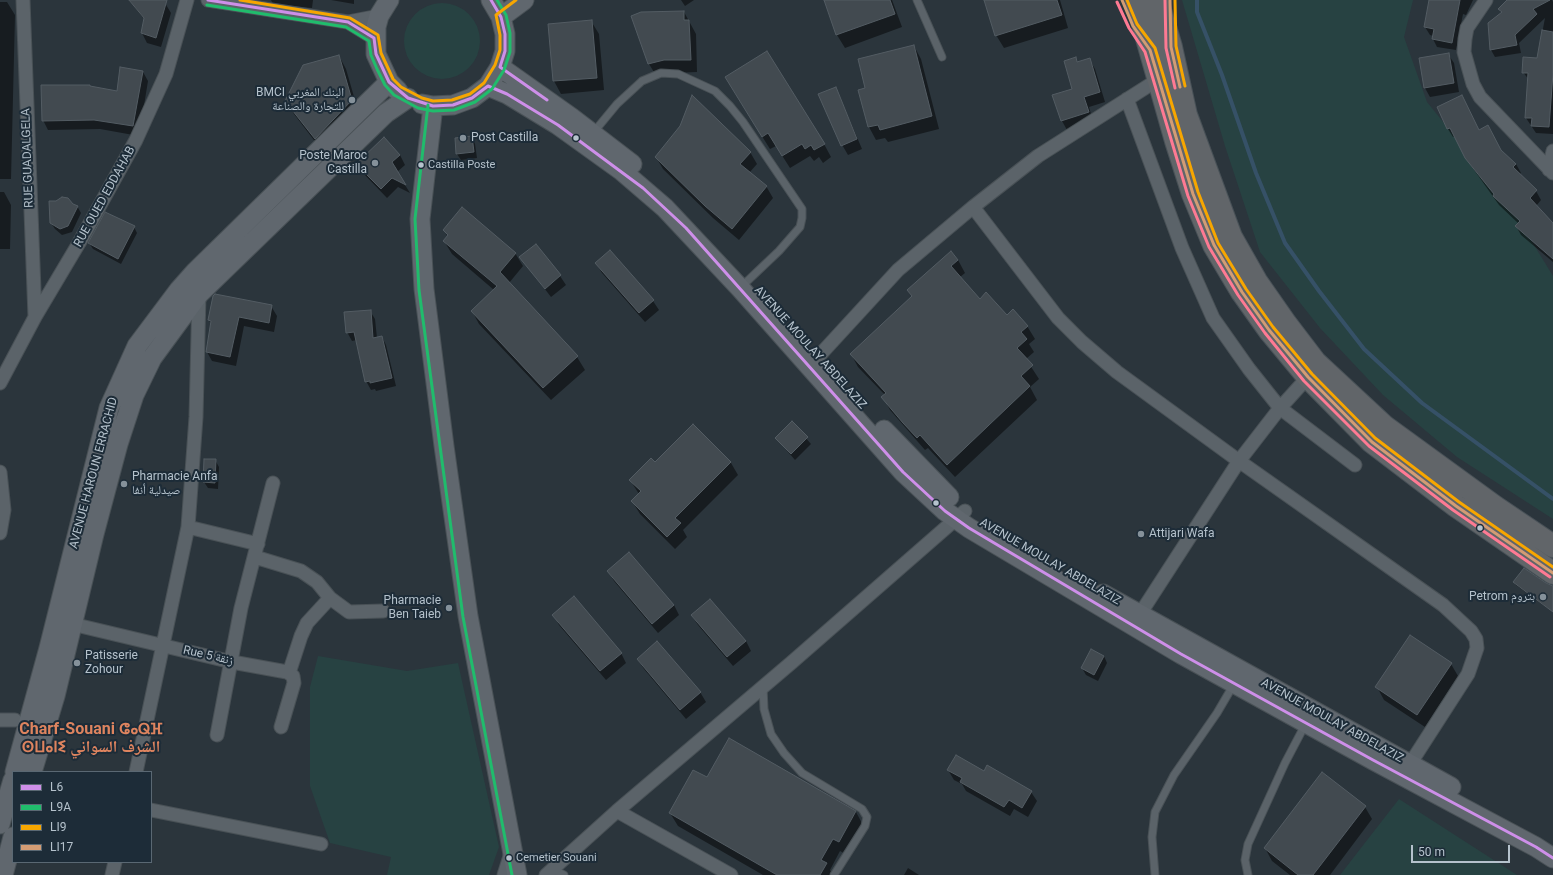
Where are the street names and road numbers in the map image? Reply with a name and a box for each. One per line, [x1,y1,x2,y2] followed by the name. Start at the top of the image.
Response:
[19,108,37,208] street label: RUE GUADALGELA
[71,144,139,250] street label: RUE OUED EDDAHAB
[751,284,869,412] street label: AVENUE MOULAY ABDELAZIZ
[67,396,121,550] street label: AVENUE HAROUN ERRACHID
[977,516,1123,608] street label: AVENUE MOULAY ABDELAZIZ
[181,643,235,669] street label: Rue 5 زنقة
[1258,676,1406,766] street label: AVENUE MOULAY ABDELAZIZ

